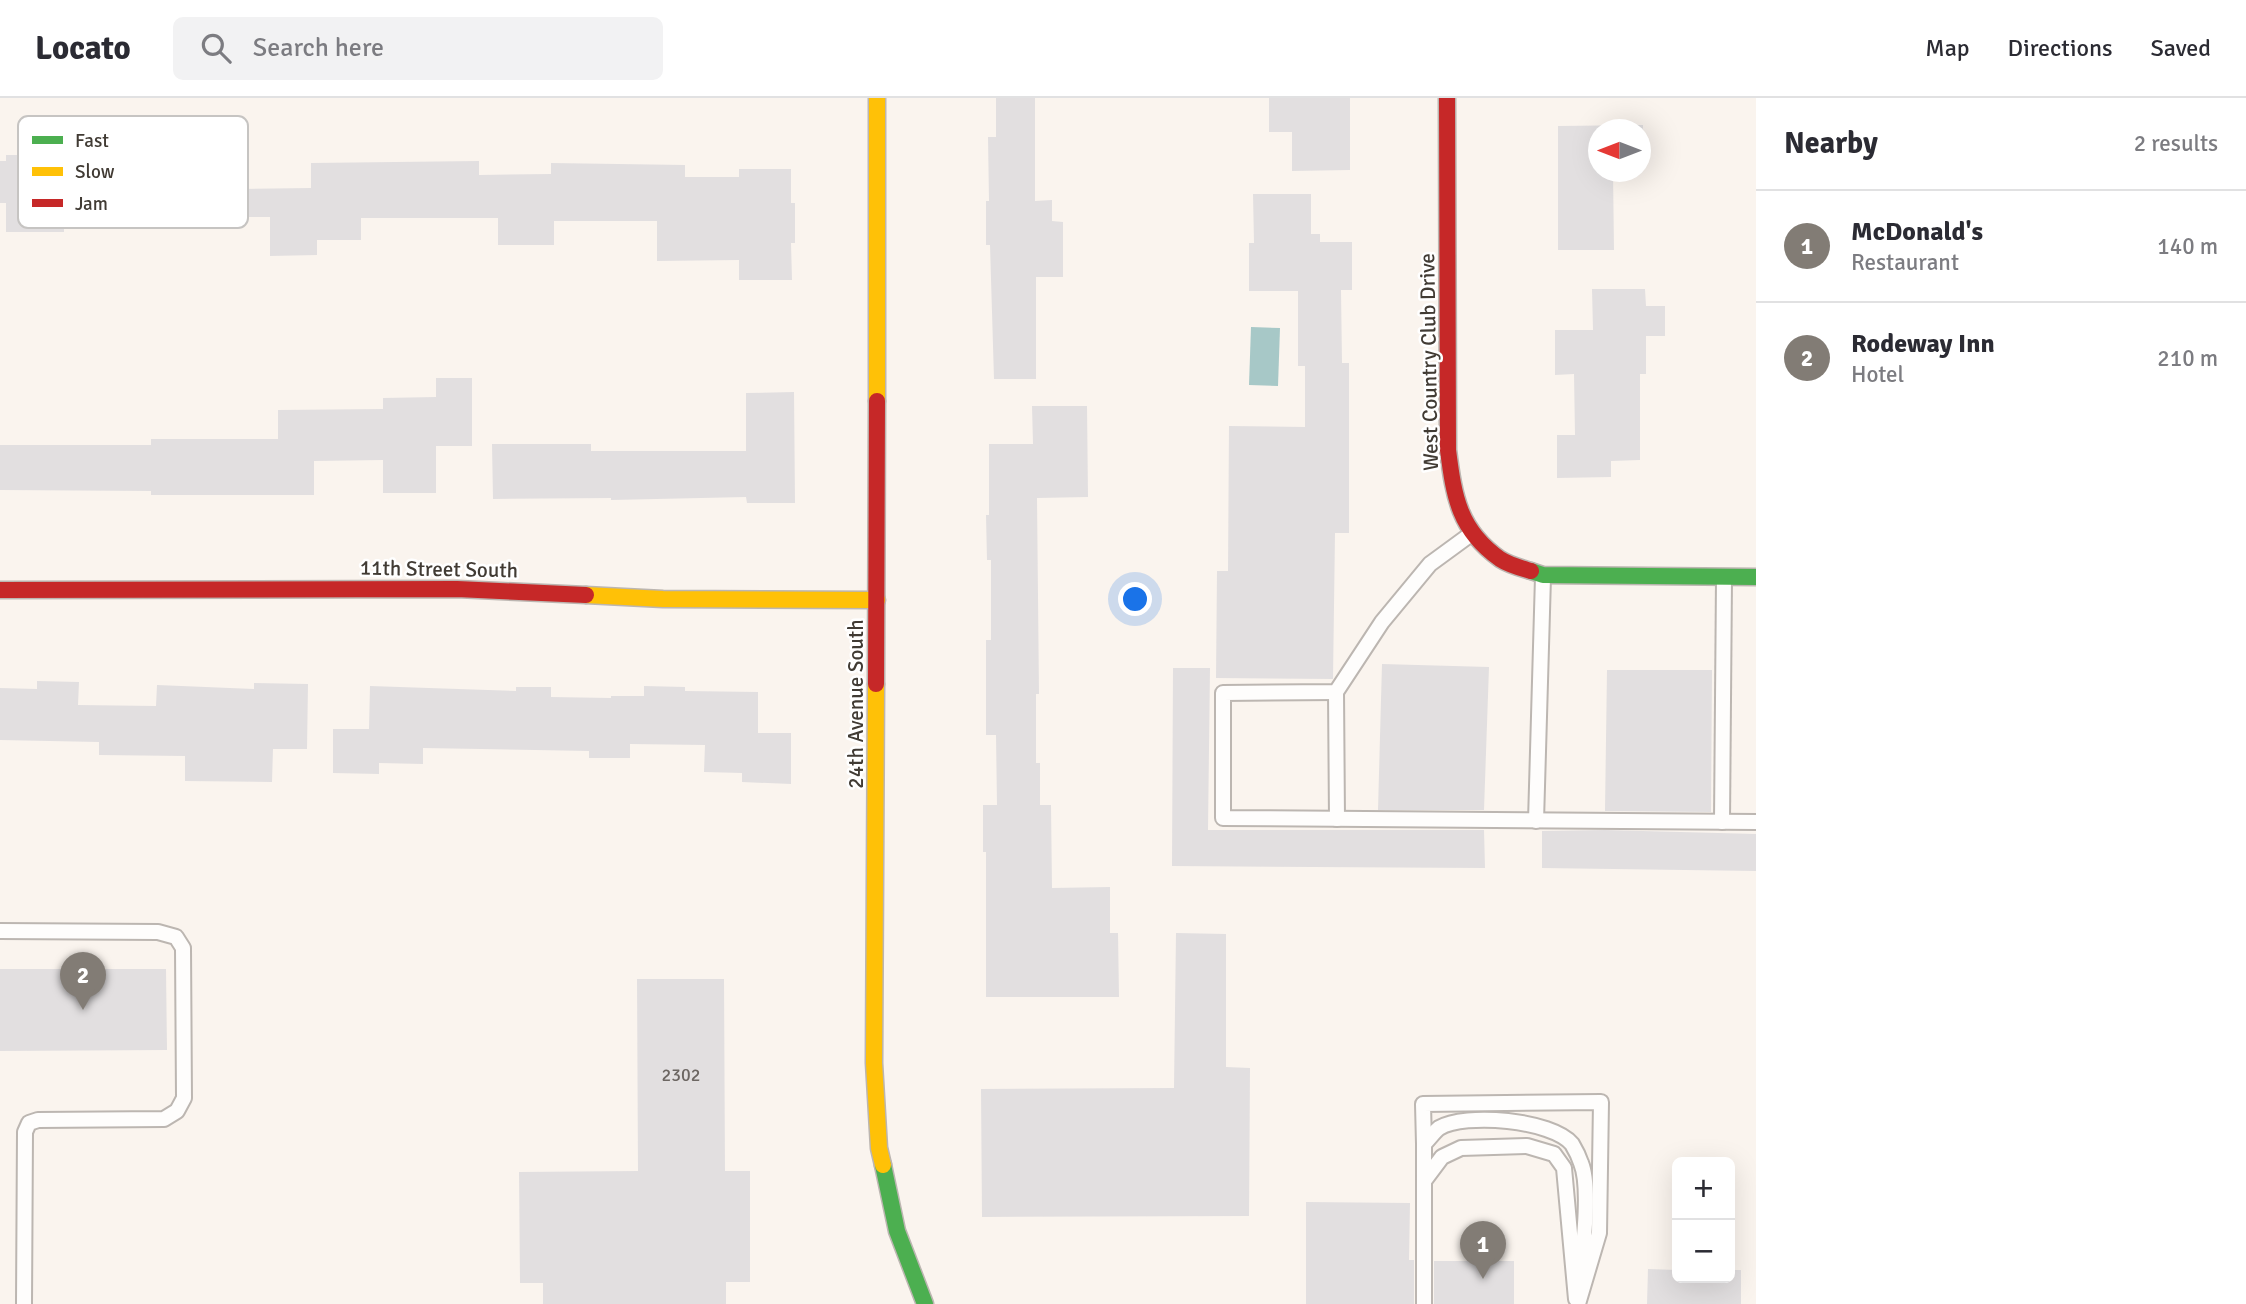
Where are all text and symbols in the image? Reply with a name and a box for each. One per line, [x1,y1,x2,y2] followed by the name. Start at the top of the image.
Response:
[173,17,663,80] search box
[35,28,131,69] text: Locato
[197,29,235,67] icon: search
[253,32,384,64] text: Search here
[1925,33,1970,63] text: Map
[2008,33,2113,63] text: Directions
[2151,33,2211,63] text: Saved
[18,116,248,228] legend
[1588,119,1651,182] north arrow
[1784,125,1878,162] text: Nearby
[75,129,109,153] text: Fast
[2134,129,2218,158] text: 2 results
[75,160,115,184] text: Slow
[75,192,108,216] text: Jam
[1851,216,1983,248] text: McDonald's
[1801,232,1813,261] text: 1
[2157,232,2218,261] text: 140 m
[1851,248,1959,277] text: Restaurant
[1414,253,1444,471] street label: West Country Club Drive
[1851,328,1995,360] text: Rodeway Inn
[1801,344,1813,373] text: 2
[2157,344,2218,373] text: 210 m
[1851,360,1904,389] text: Hotel
[360,555,518,583] street label: 11th Street South
[1118,582,1152,616] your location
[843,619,869,789] street label: 24th Avenue South
[60,952,106,1010] pin: 2
[662,1064,700,1086] house number: 2302
[1672,1157,1735,1283] map controls
[1672,1157,1735,1220] button: +
[1672,1220,1735,1283] button: −
[1460,1221,1506,1279] pin: 1

